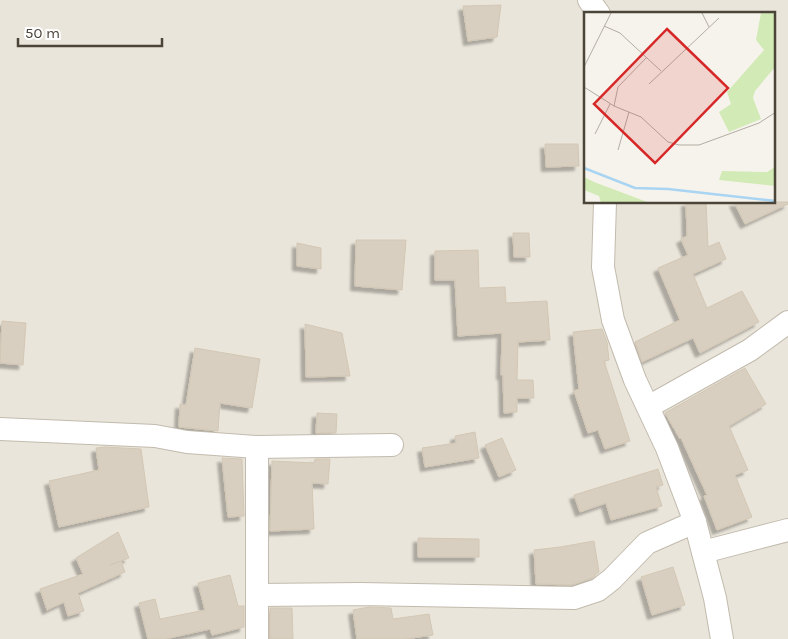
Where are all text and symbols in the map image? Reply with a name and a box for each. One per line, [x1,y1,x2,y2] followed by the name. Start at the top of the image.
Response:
[584,12,776,204] inset map
[18,15,161,47] scale bar
[25,24,60,42] text: 50 m

